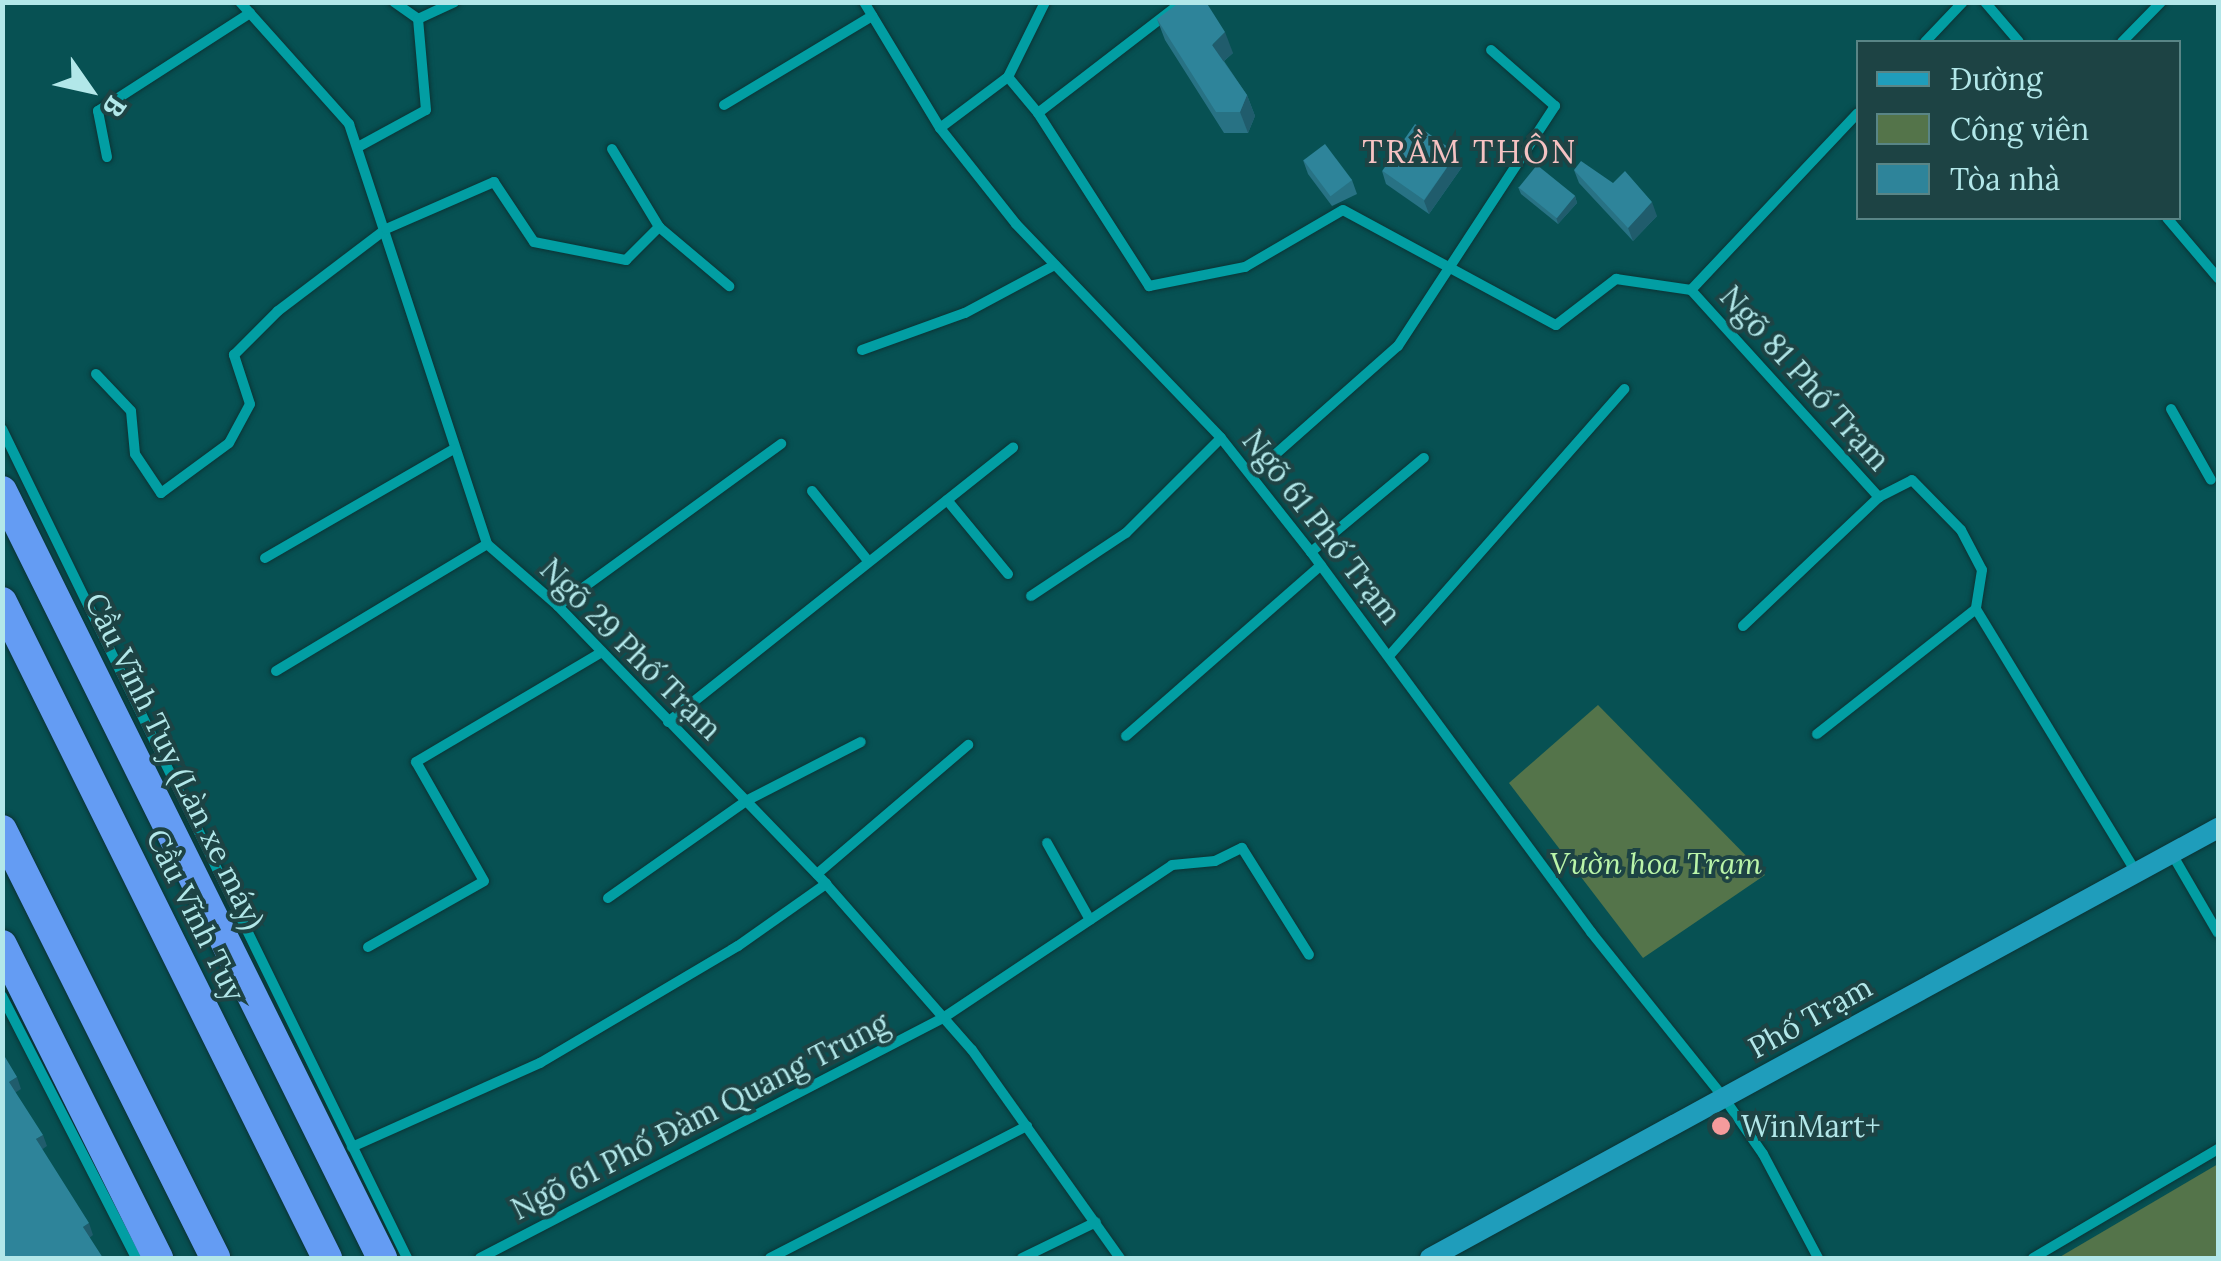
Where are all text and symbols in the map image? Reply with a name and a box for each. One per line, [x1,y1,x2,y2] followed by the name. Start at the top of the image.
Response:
[40,40,140,140] north arrow
[1856,40,2181,220] legend
[1950,60,2043,98] text: Đường
[95,89,135,125] text: B
[1950,110,2089,148] text: Công viên
[1362,133,1578,171] district label: TRẦM THÔN
[1950,160,2060,198] text: Tòa nhà
[1713,278,1897,478] street label: Ngõ 81 Phố Trạm
[1235,423,1409,631] street label: Ngõ 61 Phố Trạm
[533,551,729,747] street label: Ngõ 29 Phố Trạm
[78,587,272,935] street label: Cầu Vĩnh Tuy (Làn xe máy)
[139,823,253,1007] street label: Cầu Vĩnh Tuy
[1550,845,1762,881] park label: Vườn hoa Trạm
[1742,968,1878,1066] street label: Phố Trạm
[505,1005,895,1227] street label: Ngõ 61 Phố Đàm Quang Trung
[1741,1108,1881,1144] place label: WinMart+
[1710,1115,1732,1137] marker: WinMart+

